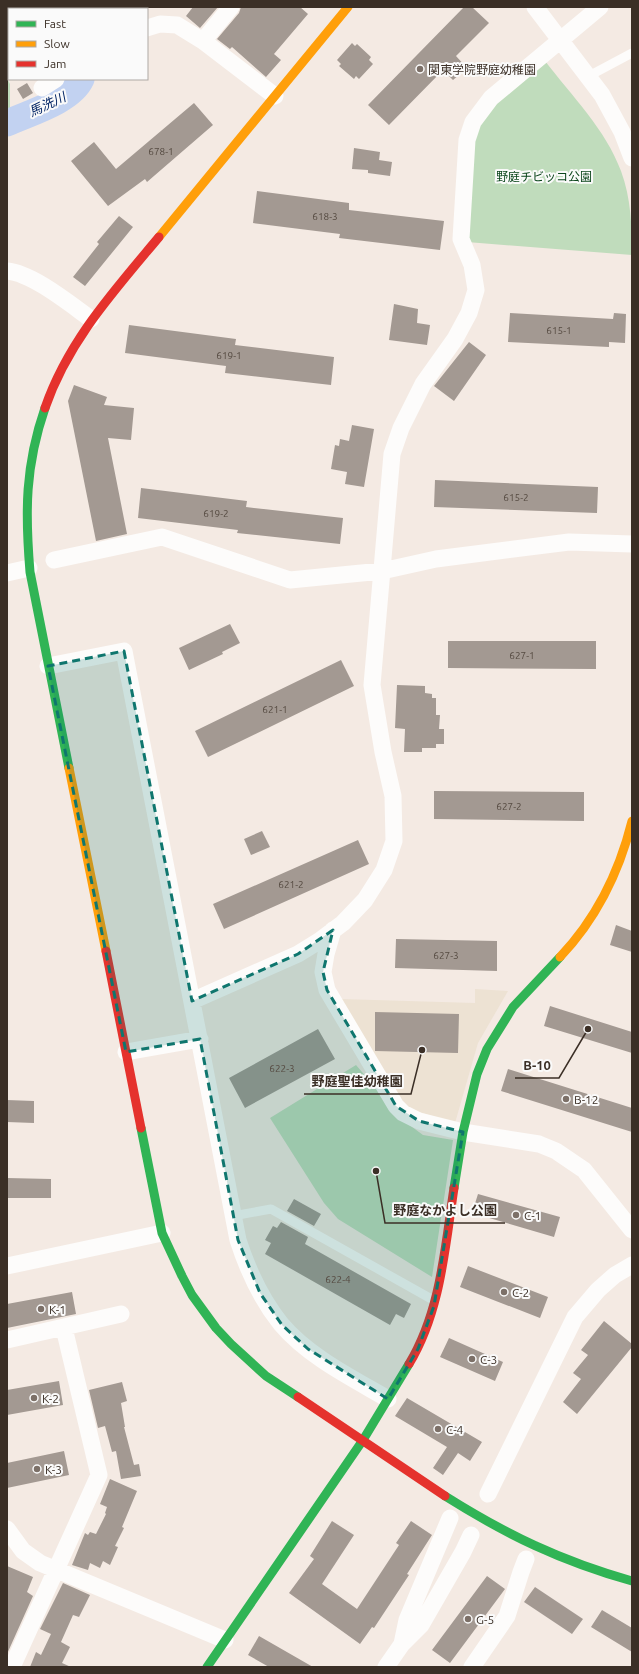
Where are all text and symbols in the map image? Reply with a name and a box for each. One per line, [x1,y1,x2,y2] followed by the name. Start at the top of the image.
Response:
[8,8,148,80] legend
[44,17,66,30] text: Fast
[44,37,70,50] text: Slow
[44,57,66,70] text: Jam
[428,63,536,76] place label: 関東学院野庭幼稚園
[415,64,425,74] marker: 関東学院野庭幼稚園
[26,89,69,119] water label: 馬洗川
[148,146,174,157] house number: 678-1
[496,170,592,183] park label: 野庭チビッコ公園
[312,211,338,222] house number: 618-3
[546,325,572,336] house number: 615-1
[216,350,242,361] house number: 619-1
[503,492,529,503] house number: 615-2
[203,508,229,519] house number: 619-2
[509,650,535,661] house number: 627-1
[262,704,288,715] house number: 621-1
[496,801,522,812] house number: 627-2
[278,879,304,890] house number: 621-2
[433,950,459,961] house number: 627-3
[515,1053,559,1078] callout: B-10
[523,1058,551,1072] text: B-10
[269,1063,295,1074] house number: 622-3
[304,1069,411,1094] callout: 野庭聖佳幼稚園
[311,1074,403,1088] text: 野庭聖佳幼稚園
[574,1093,599,1106] place label: B-12
[561,1094,571,1104] marker: B-12
[385,1198,505,1223] callout: 野庭なかよし公園
[393,1203,497,1217] text: 野庭なかよし公園
[524,1209,541,1222] place label: C-1
[511,1210,521,1220] marker: C-1
[325,1274,351,1285] house number: 622-4
[512,1286,529,1299] place label: C-2
[499,1287,509,1297] marker: C-2
[49,1303,66,1316] place label: K-1
[36,1304,46,1314] marker: K-1
[480,1353,497,1366] place label: C-3
[467,1354,477,1364] marker: C-3
[42,1392,59,1405] place label: K-2
[29,1393,39,1403] marker: K-2
[446,1423,464,1436] place label: C-4
[433,1424,443,1434] marker: C-4
[45,1463,62,1476] place label: K-3
[32,1464,42,1474] marker: K-3
[476,1613,494,1626] place label: G-5
[463,1614,473,1624] marker: G-5

